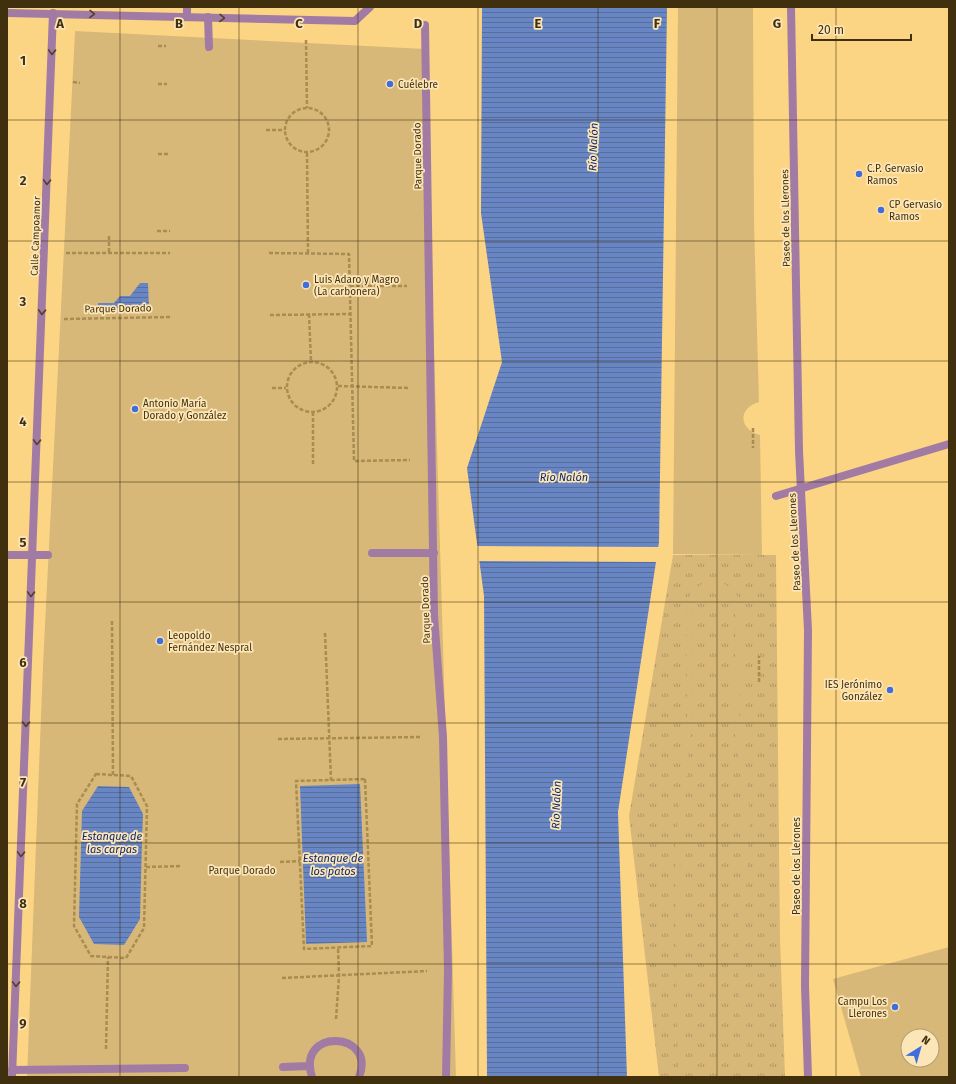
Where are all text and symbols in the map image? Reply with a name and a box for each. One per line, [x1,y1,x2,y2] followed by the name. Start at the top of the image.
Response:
[89,10,95,18] one-way arrow
[219,13,225,22] one-way arrow
[55,16,64,31] text: A
[175,16,183,31] text: B
[295,16,303,31] text: C
[414,16,423,31] text: D
[535,16,542,31] text: E
[654,16,661,31] text: F
[773,16,781,31] text: G
[812,16,911,42] scale bar
[818,23,844,37] text: 20 m
[47,49,56,55] one-way arrow
[20,53,26,68] text: 1
[385,79,395,89] marker: Cuélebre
[398,79,438,91] place label: Cuélebre
[411,122,425,190] street label: Parque Dorado
[586,123,601,171] water label: Río Nalón
[867,163,924,187] place label: C.P. Gervasio Ramos
[779,169,793,267] street label: Paseo de los Llerones
[854,169,864,179] marker: C.P. Gervasio Ramos
[20,173,27,188] text: 2
[43,179,51,185] one-way arrow
[29,196,43,276] street label: Calle Campoamor
[889,199,942,223] place label: CP Gervasio Ramos
[876,205,886,215] marker: CP Gervasio Ramos
[314,274,399,298] place label: Luis Adaro y Magro (La carbonera)
[301,280,311,290] marker: Luis Adaro y Magro (La carbonera)
[19,294,27,309] text: 3
[84,302,152,316] street label: Parque Dorado
[38,309,46,315] one-way arrow
[143,397,227,422] place label: Antonio María Dorado y González
[130,404,140,414] marker: Antonio María Dorado y González
[19,414,27,429] text: 4
[33,439,41,445] one-way arrow
[540,471,588,484] water label: Río Nalón
[786,492,804,591] street label: Paseo de los Llerones
[20,535,27,550] text: 5
[419,576,433,644] street label: Parque Dorado
[27,591,35,597] one-way arrow
[168,630,252,654] place label: Leopoldo Fernández Nespral
[155,636,165,646] marker: Leopoldo Fernández Nespral
[19,655,27,670] text: 6
[825,679,883,703] place label: IES Jerónimo González
[885,685,895,695] marker: IES Jerónimo González
[22,721,30,727] one-way arrow
[20,775,26,790] text: 7
[549,781,564,829] water label: Río Nalón
[791,817,803,915] street label: Paseo de los Llerones
[82,830,143,856] water label: Estanque de las carpas
[16,851,25,857] one-way arrow
[303,852,364,878] water label: Estanque de los patos
[208,865,276,877] park label: Parque Dorado
[19,896,27,911] text: 8
[11,981,20,987] one-way arrow
[838,996,887,1020] place label: Campu Los Llerones
[890,1002,900,1012] marker: Campu Los Llerones
[19,1016,27,1031] text: 9
[900,1028,940,1068] north arrow
[919,1033,933,1048] text: N

